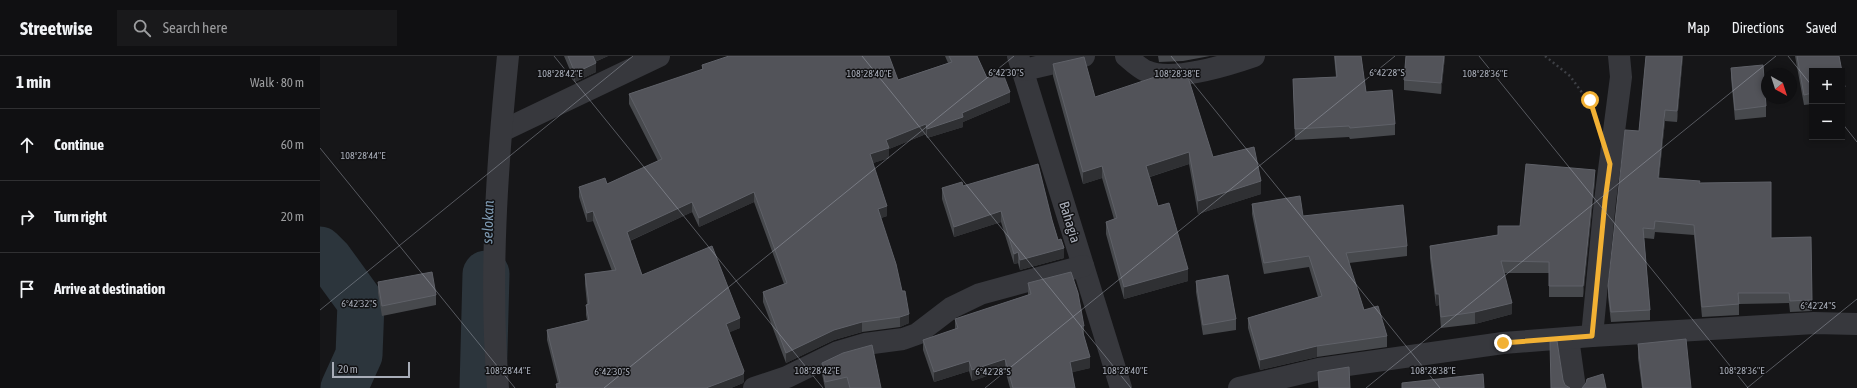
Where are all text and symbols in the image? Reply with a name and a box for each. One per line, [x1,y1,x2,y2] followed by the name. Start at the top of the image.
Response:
[117,10,397,46] search box
[20,17,93,39] text: Streetwise
[131,17,153,39] icon: search
[163,19,227,36] text: Search here
[1687,20,1710,36] text: Map
[1732,20,1784,36] text: Directions
[1806,20,1837,36] text: Saved
[988,67,1024,78] text: 6°42'30"S
[1369,67,1405,78] text: 6°42'28"S
[538,68,583,79] text: 108°28'42"E
[847,68,892,79] text: 108°28'40"E
[1155,68,1200,79] text: 108°28'38"E
[1463,68,1508,79] text: 108°28'36"E
[1761,68,1797,104] north arrow
[1809,68,1845,140] map controls
[1809,68,1845,104] button: +
[16,72,51,92] text: 1 min
[250,75,304,90] text: Walk · 80 m
[1581,91,1599,109] route start
[1809,104,1845,140] button: −
[16,134,38,156] icon: ahead
[54,136,104,153] text: Continue
[281,137,304,152] text: 60 m
[341,150,386,161] text: 108°28'44"E
[1056,199,1084,245] street label: Bahagia
[478,200,497,244] water label: selokan
[16,206,38,228] icon: right
[54,208,107,225] text: Turn right
[281,209,304,224] text: 20 m
[16,278,38,300] icon: arrive
[54,280,165,297] text: Arrive at destination
[341,298,377,309] text: 6°42'32"S
[1800,300,1836,311] text: 6°42'24"S
[1494,334,1512,352] route end
[332,360,410,379] scale bar
[338,363,358,375] text: 20 m
[486,365,531,376] text: 108°28'44"E
[795,365,840,376] text: 108°28'42"E
[1103,365,1148,376] text: 108°28'40"E
[1411,365,1456,376] text: 108°28'38"E
[1720,365,1765,376] text: 108°28'36"E
[594,366,630,377] text: 6°42'30"S
[975,366,1011,377] text: 6°42'28"S

